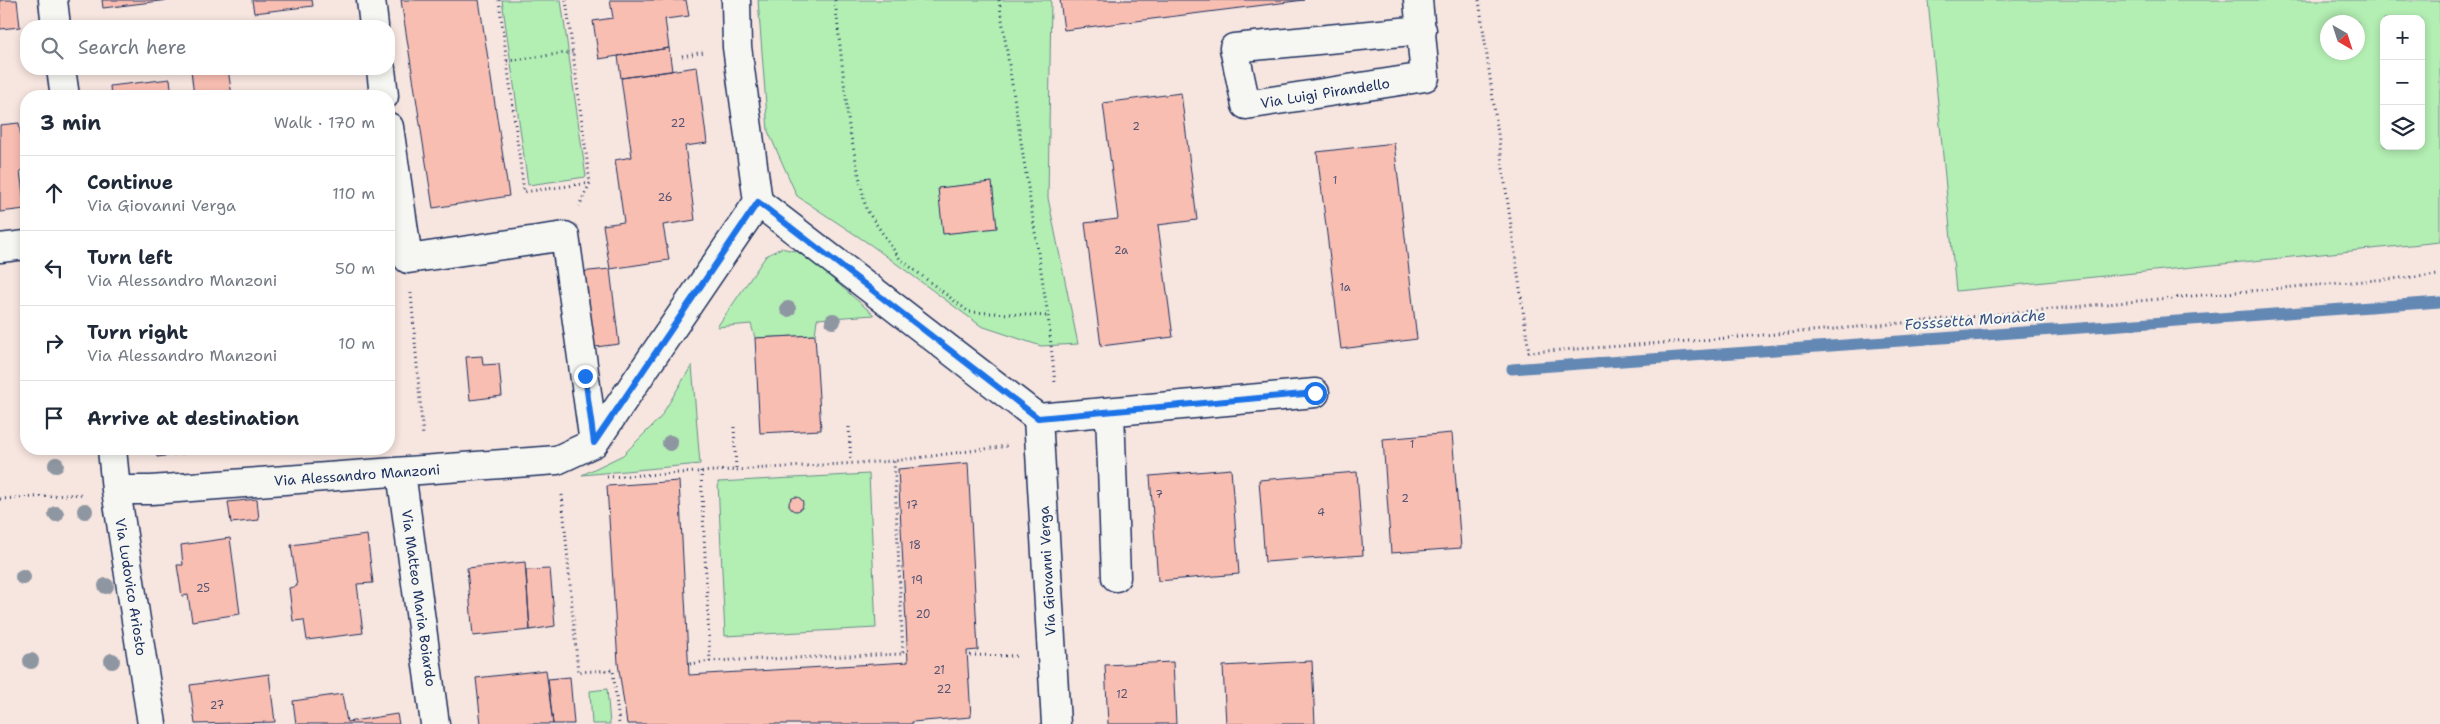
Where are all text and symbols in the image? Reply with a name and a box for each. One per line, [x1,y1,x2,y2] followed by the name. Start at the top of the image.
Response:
[2320,15,2365,60] north arrow
[2380,15,2425,150] map controls
[2380,15,2425,60] button: +
[20,20,395,75] search box
[38,34,66,62] icon: search
[78,35,187,60] text: Search here
[2380,60,2425,105] button: −
[1259,74,1391,112] street label: Via Luigi Pirandello
[2380,105,2425,150] button: layers
[40,109,101,137] text: 3 min
[274,112,375,133] text: Walk · 170 m
[671,116,685,131] house number: 22
[1132,119,1140,134] house number: 2
[87,170,173,195] text: Continue
[1333,173,1337,188] house number: 1
[40,179,68,207] icon: ahead
[332,183,375,204] text: 110 m
[658,190,672,205] house number: 26
[87,195,236,216] text: Via Giovanni Verga
[1114,243,1128,258] house number: 2a
[87,245,173,270] text: Turn left
[40,254,68,282] icon: left
[335,258,375,279] text: 50 m
[87,270,277,291] text: Via Alessandro Manzoni
[1339,280,1351,295] house number: 1a
[1904,305,2046,335] water label: Fosssetta Monache
[87,320,188,345] text: Turn right
[40,329,68,357] icon: right
[338,333,375,354] text: 10 m
[87,345,277,366] text: Via Alessandro Manzoni
[574,365,597,388] route end
[1304,382,1327,405] route start
[40,404,68,432] icon: arrive
[87,406,299,431] text: Arrive at destination
[1410,437,1414,452] house number: 1
[273,460,441,490] street label: Via Alessandro Manzoni
[1155,487,1163,502] house number: 7
[1401,491,1409,506] house number: 2
[906,498,918,513] house number: 17
[1035,505,1059,637] street label: Via Giovanni Verga
[1317,505,1325,520] house number: 4
[398,508,440,688] street label: Via Matteo Maria Boiardo
[111,517,151,657] street label: Via Ludovico Ariosto
[909,538,921,553] house number: 18
[911,573,923,588] house number: 19
[196,581,210,596] house number: 25
[915,607,931,622] house number: 20
[933,663,945,678] house number: 21
[937,682,951,697] house number: 22
[1116,687,1128,702] house number: 12
[210,698,225,713] house number: 27

